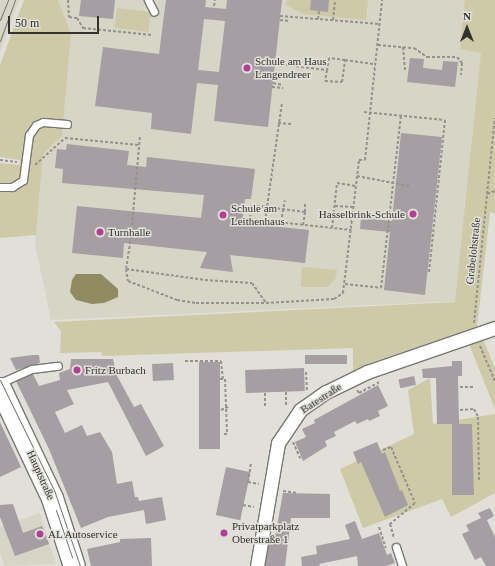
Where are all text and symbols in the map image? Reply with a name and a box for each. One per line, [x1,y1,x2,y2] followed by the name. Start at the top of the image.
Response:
[10,8,101,34] scale bar
[447,8,487,48] north arrow
[463,10,471,22] text: N
[15,16,39,30] text: 50 m
[255,55,326,81] place label: Schule am Haus Langendreer
[242,63,252,73] marker: Schule am Haus Langendreer
[231,202,285,228] place label: Schule am Leithenhaus
[319,207,405,221] place label: Hasselbrink-Schule
[408,209,418,219] marker: Hasselbrink-Schule
[218,210,228,220] marker: Schule am Leithenhaus
[463,217,483,285] street label: Grabelohstraße
[108,225,150,239] place label: Turnhalle
[95,227,105,237] marker: Turnhalle
[85,363,146,377] place label: Fritz Burbach
[72,365,82,375] marker: Fritz Burbach
[298,380,344,416] street label: Batestraße
[24,448,58,502] street label: Hauptstraße
[232,520,299,546] place label: Privatparkplatz Oberstraße 1
[48,527,119,541] place label: AL Autoservice
[219,528,229,538] marker: Privatparkplatz Oberstraße 1
[35,529,45,539] marker: AL Autoservice

